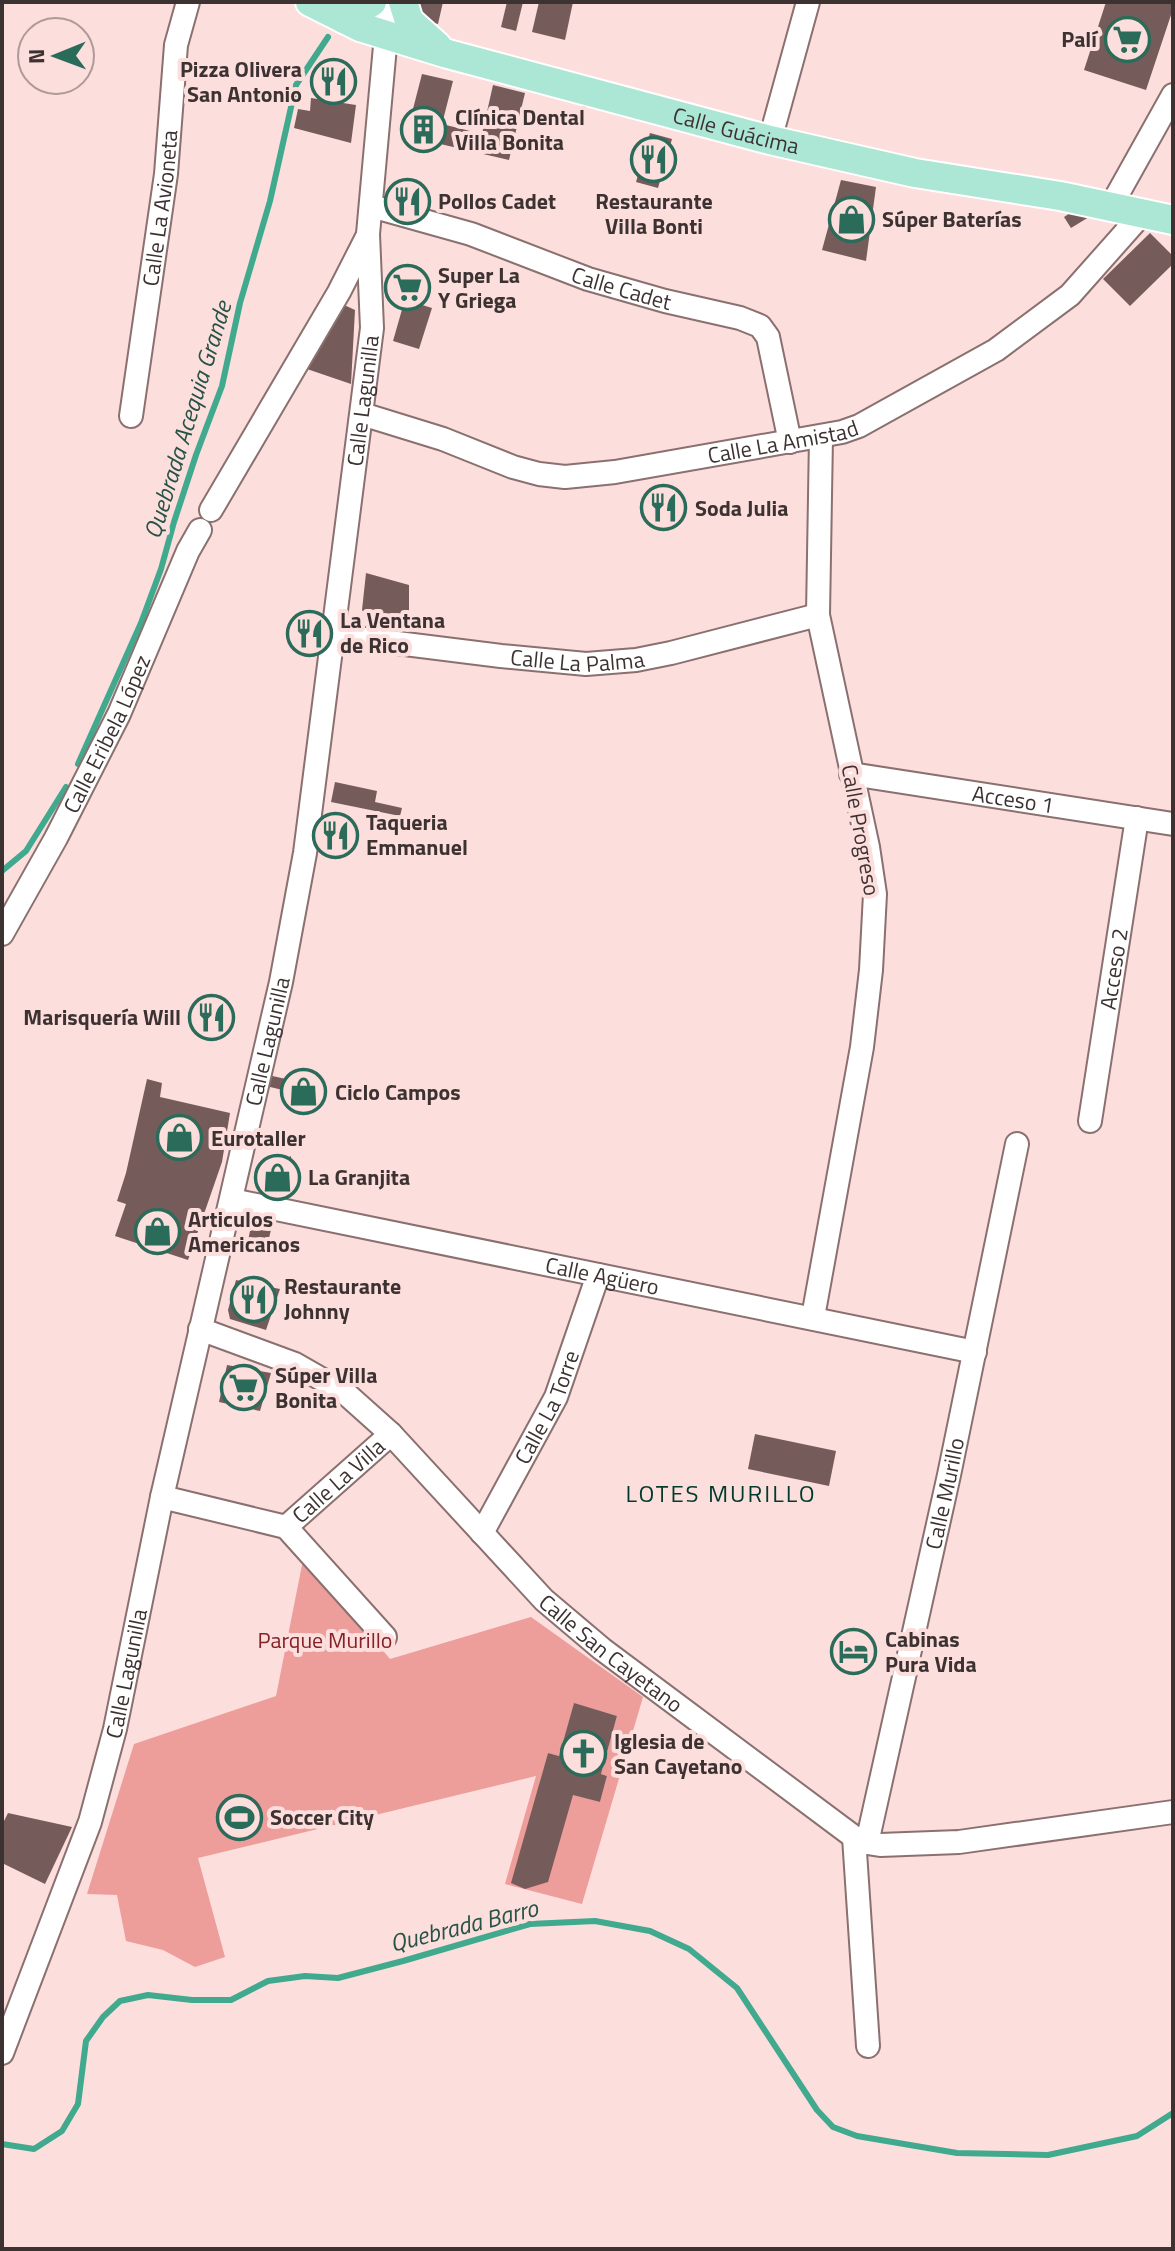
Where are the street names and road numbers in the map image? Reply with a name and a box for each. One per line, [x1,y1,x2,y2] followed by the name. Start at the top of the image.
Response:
[669,98,802,163] street label: Calle Guácima
[133,129,186,288] street label: Calle La Avioneta
[567,257,675,319] street label: Calle Cadet
[338,333,388,468] street label: Calle Lagunilla
[705,411,863,472] street label: Calle La Amistad
[509,640,647,681] street label: Calle La Palma
[54,649,159,819] street label: Calle Eribela López
[833,762,889,898] street label: Calle Progreso
[970,776,1056,822] street label: Acceso 1
[1091,926,1137,1012] street label: Acceso 2
[236,973,299,1109] street label: Calle Lagunilla
[542,1248,662,1304] street label: Calle Agüero
[506,1345,588,1470] street label: Calle La Torre
[284,1430,393,1531] street label: Calle La Villa
[916,1435,973,1553] street label: Calle Murillo
[531,1586,690,1721] street label: Calle San Cayetano
[96,1606,156,1742] street label: Calle Lagunilla

